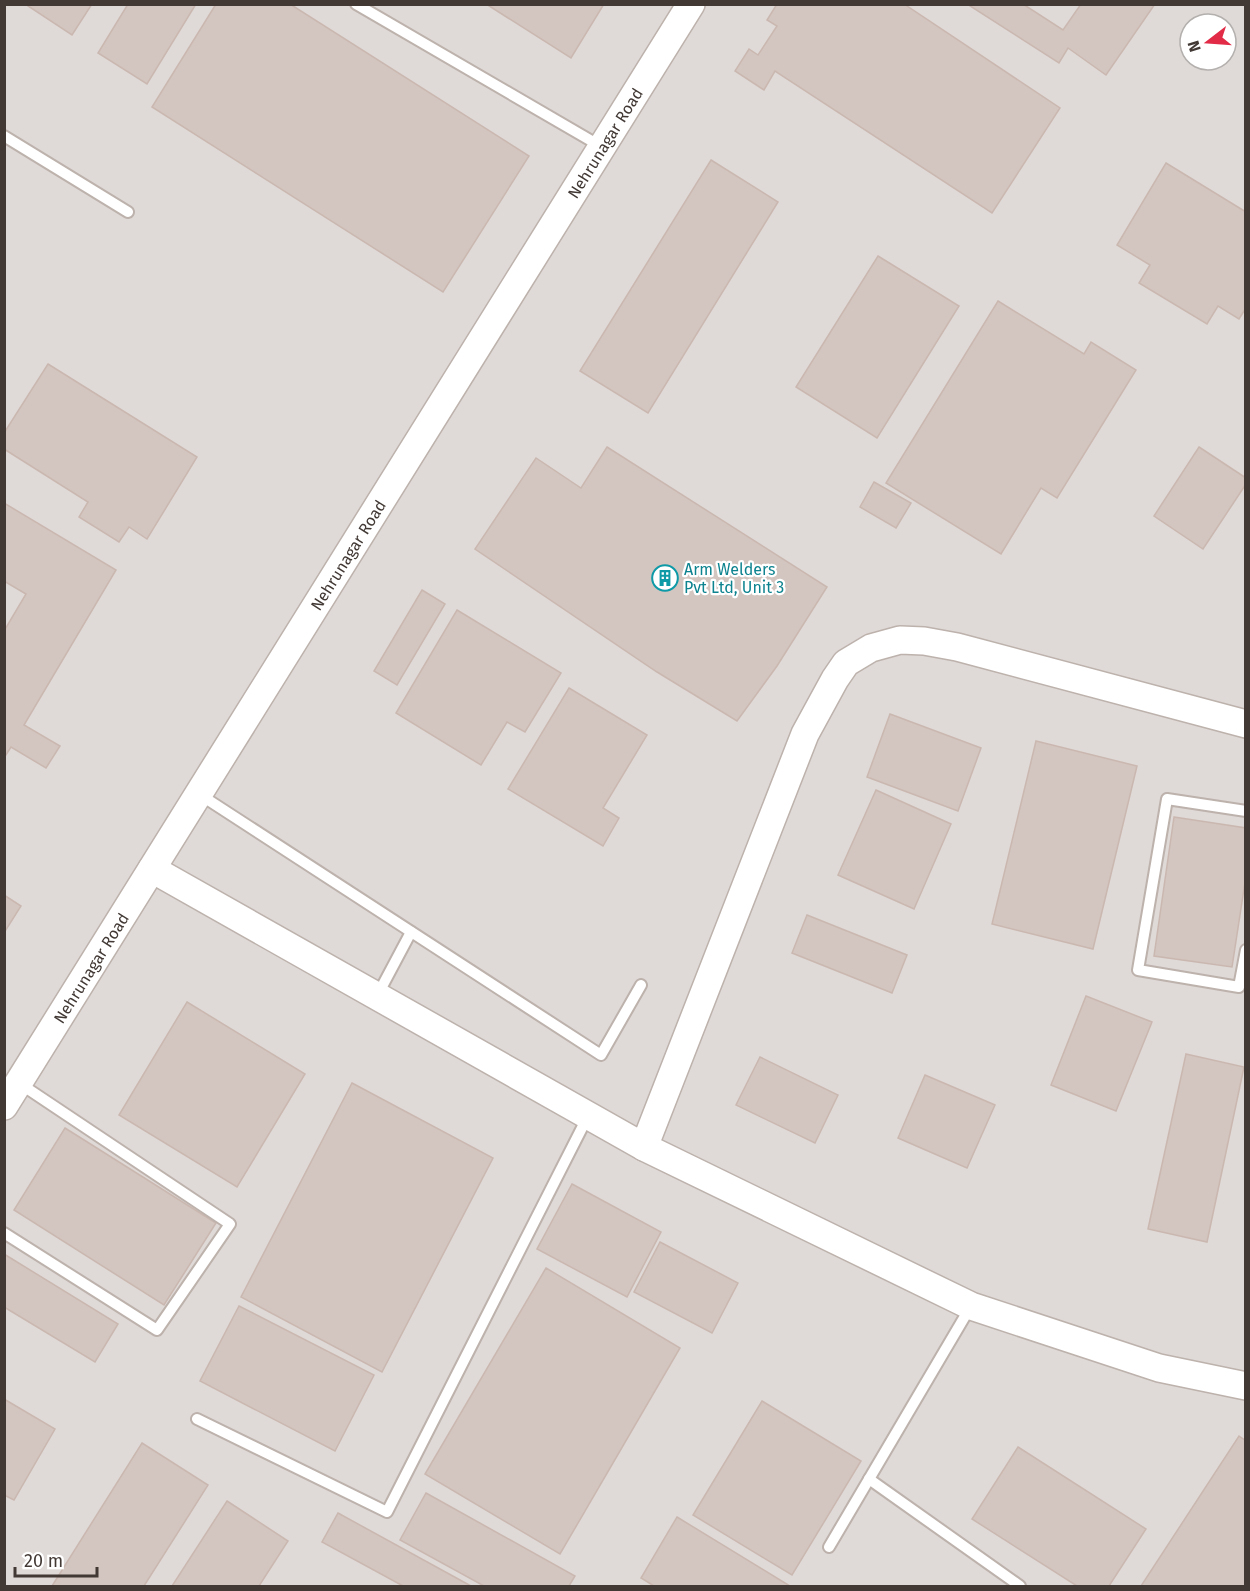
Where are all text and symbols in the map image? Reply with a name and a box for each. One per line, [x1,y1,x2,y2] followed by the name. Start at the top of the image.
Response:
[1178,12,1238,72] north arrow
[1183,38,1205,54] text: N
[564,85,647,202] street label: Nehrunagar Road
[307,497,390,614] street label: Nehrunagar Road
[684,560,784,597] place label: Arm Welders Pvt Ltd, Unit 3
[650,563,680,593] building icon: Arm Welders Pvt Ltd, Unit 3
[50,910,133,1027] street label: Nehrunagar Road
[15,1540,98,1578] scale bar
[24,1550,63,1572] text: 20 m

